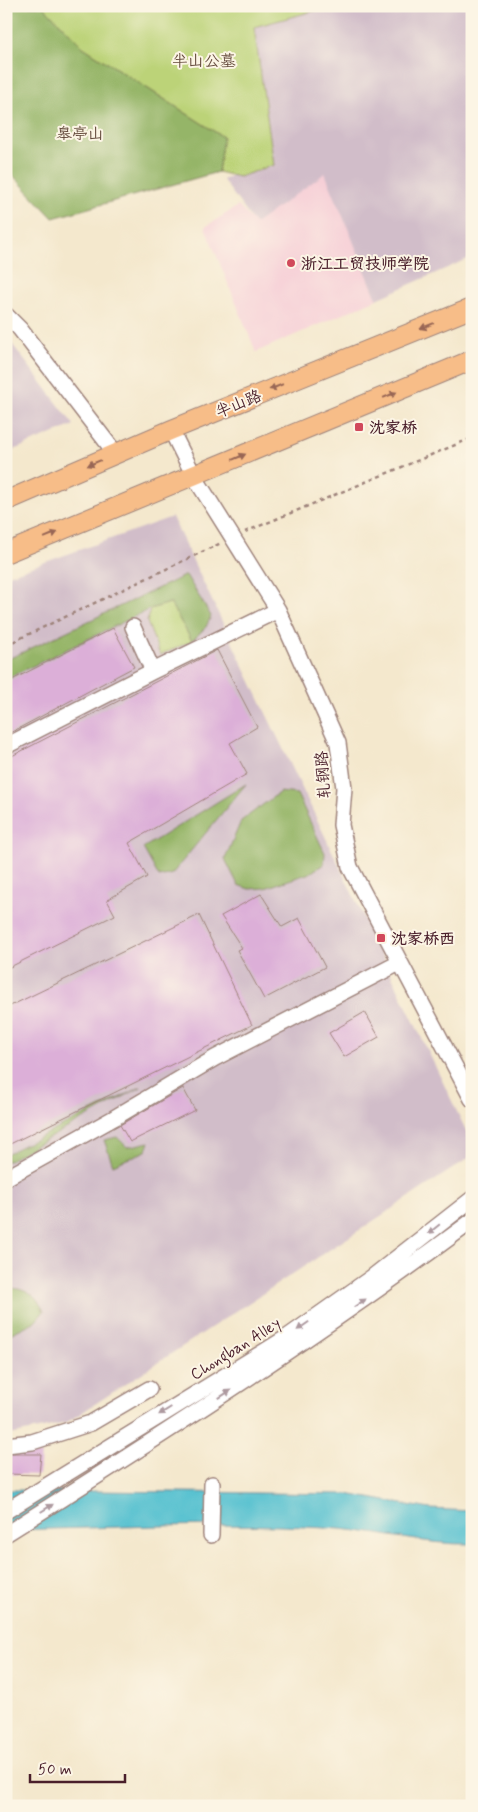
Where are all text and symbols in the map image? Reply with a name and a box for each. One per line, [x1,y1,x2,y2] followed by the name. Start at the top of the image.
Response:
[172,51,236,72] park label: 半山公墓
[56,124,104,145] park label: 皋亭山
[301,254,429,275] place label: 浙江工贸技师学院
[285,257,297,269] marker: 浙江工贸技师学院
[419,322,434,330] one-way arrow
[269,384,283,392] one-way arrow
[212,386,265,423] street label: 半山路
[382,391,397,398] one-way arrow
[369,418,417,439] place label: 沈家桥
[353,421,365,433] marker: 沈家桥
[232,453,247,461] one-way arrow
[87,460,101,468] one-way arrow
[44,530,59,538] one-way arrow
[311,750,336,800] street label: 轧钢路
[391,929,455,950] place label: 沈家桥西
[375,932,387,944] marker: 沈家桥西
[428,1224,441,1235] one-way arrow
[353,1298,367,1308] one-way arrow
[187,1313,285,1386] street label: Chongban Alley
[296,1321,310,1331] one-way arrow
[218,1389,232,1398] one-way arrow
[158,1407,172,1416] one-way arrow
[41,1503,54,1513] one-way arrow
[30,1752,125,1784] scale bar
[38,1760,72,1780] text: 50 m

